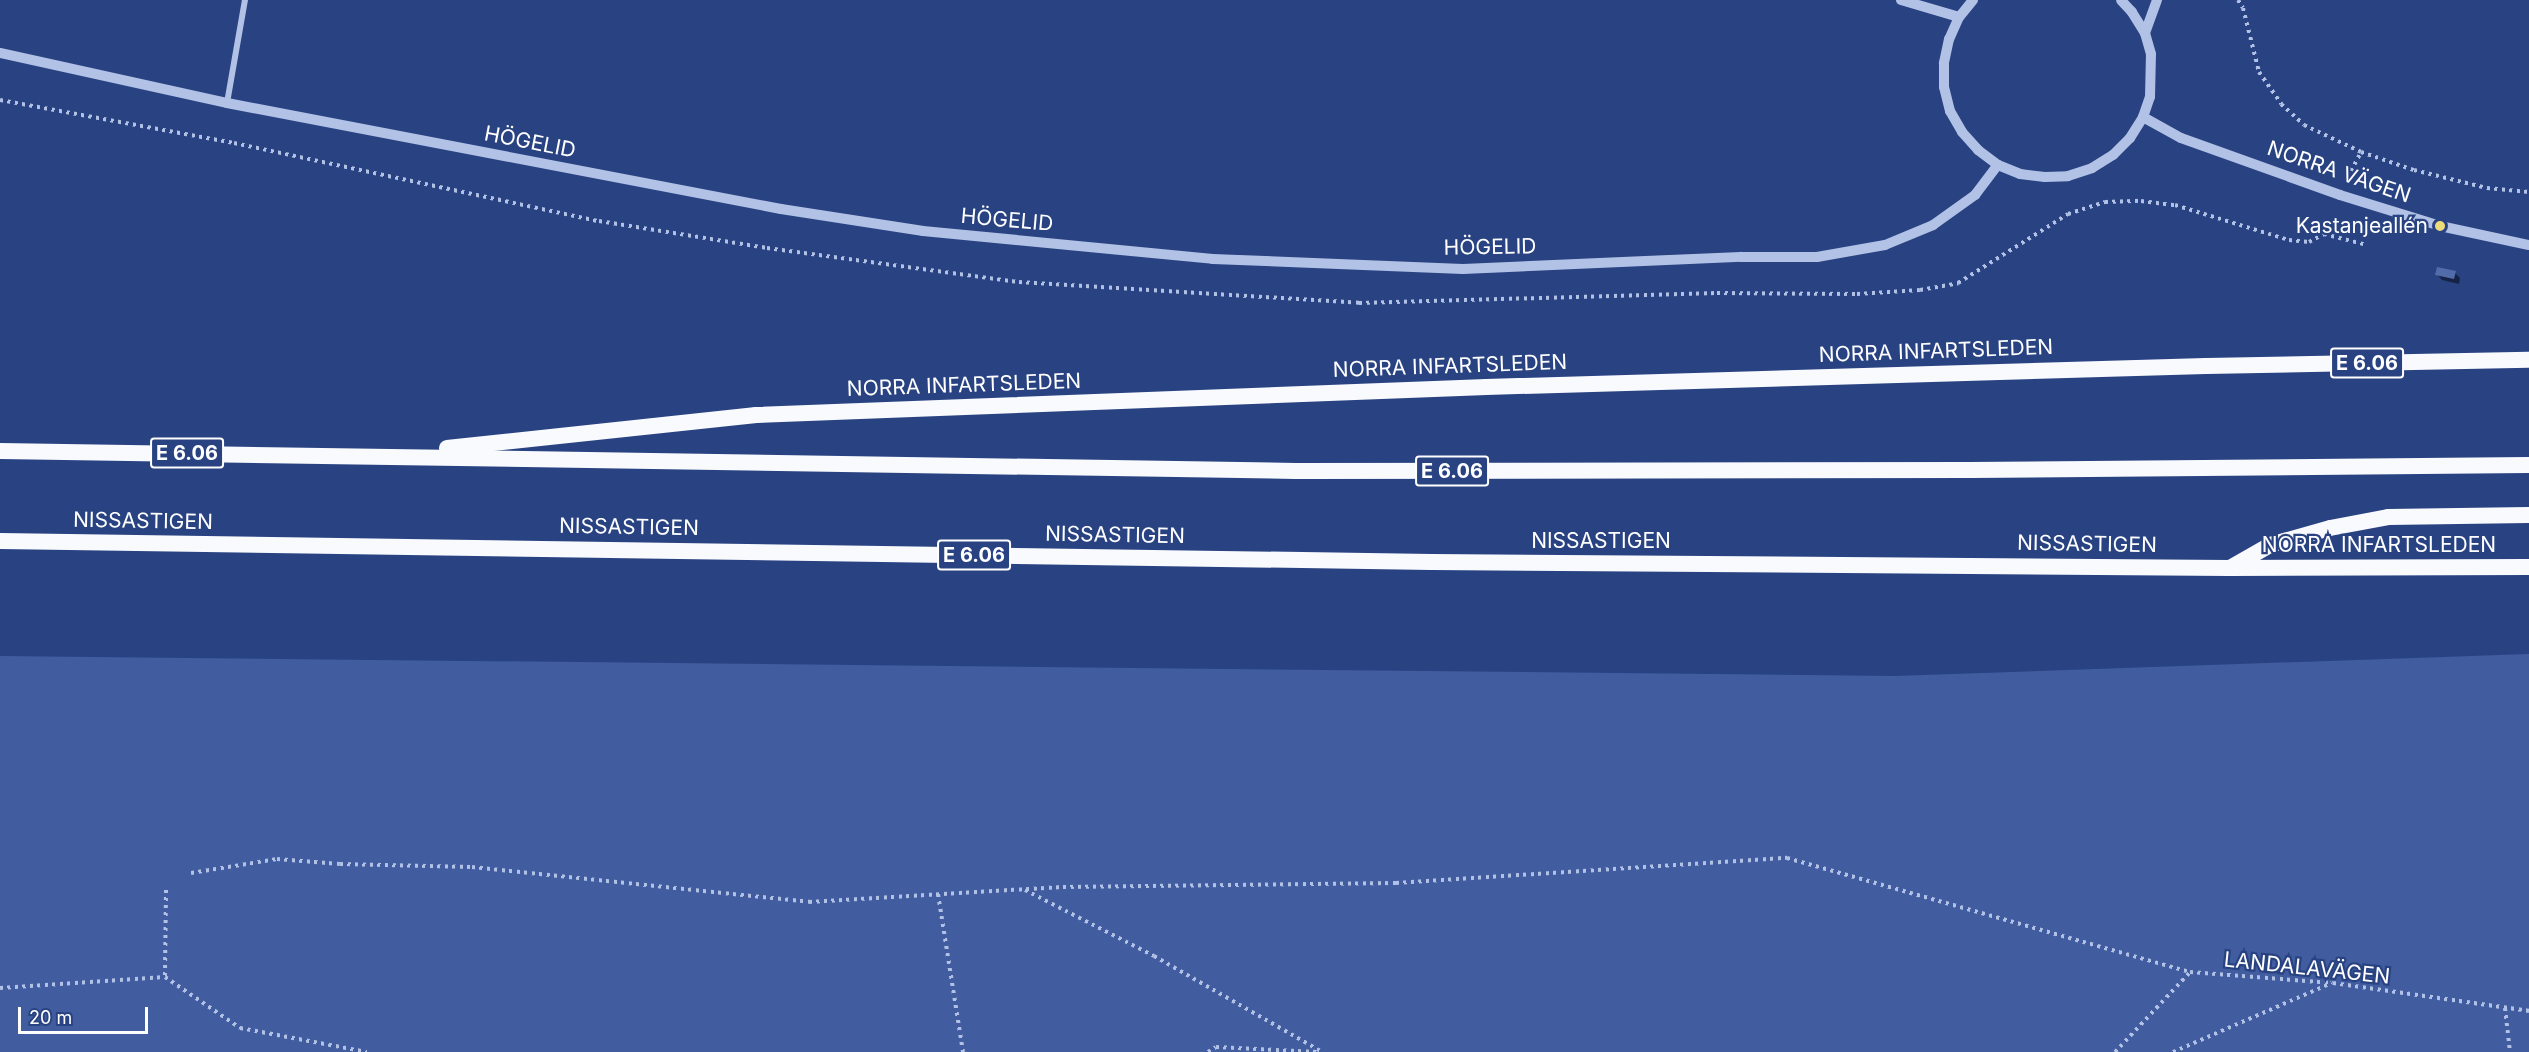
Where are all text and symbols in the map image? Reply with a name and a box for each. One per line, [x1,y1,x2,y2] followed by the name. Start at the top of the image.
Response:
[482,121,578,163] street label: HÖGELID
[2264,136,2414,208] street label: NORRA VÄGEN
[960,203,1054,237] street label: HÖGELID
[2296,213,2428,239] place label: Kastanjeallén
[2433,219,2447,233] marker: Kastanjeallén
[1443,234,1537,260] street label: HÖGELID
[1818,334,2054,368] street label: NORRA INFARTSLEDEN
[2330,346,2404,380] road number: E 6.06
[1332,349,1568,383] street label: NORRA INFARTSLEDEN
[846,368,1082,402] street label: NORRA INFARTSLEDEN
[150,436,225,470] road number: E 6.06
[1414,454,1490,488] road number: E 6.06
[73,507,213,535] street label: NISSASTIGEN
[559,513,699,541] street label: NISSASTIGEN
[1045,521,1185,549] street label: NISSASTIGEN
[1531,528,1671,554] street label: NISSASTIGEN
[2017,530,2157,558] street label: NISSASTIGEN
[2262,532,2496,558] street label: NORRA INFARTSLEDEN
[936,538,1012,572] road number: E 6.06
[2223,947,2391,989] street label: LANDALAVÄGEN
[21,995,152,1033] scale bar
[29,1007,72,1028] text: 20 m

